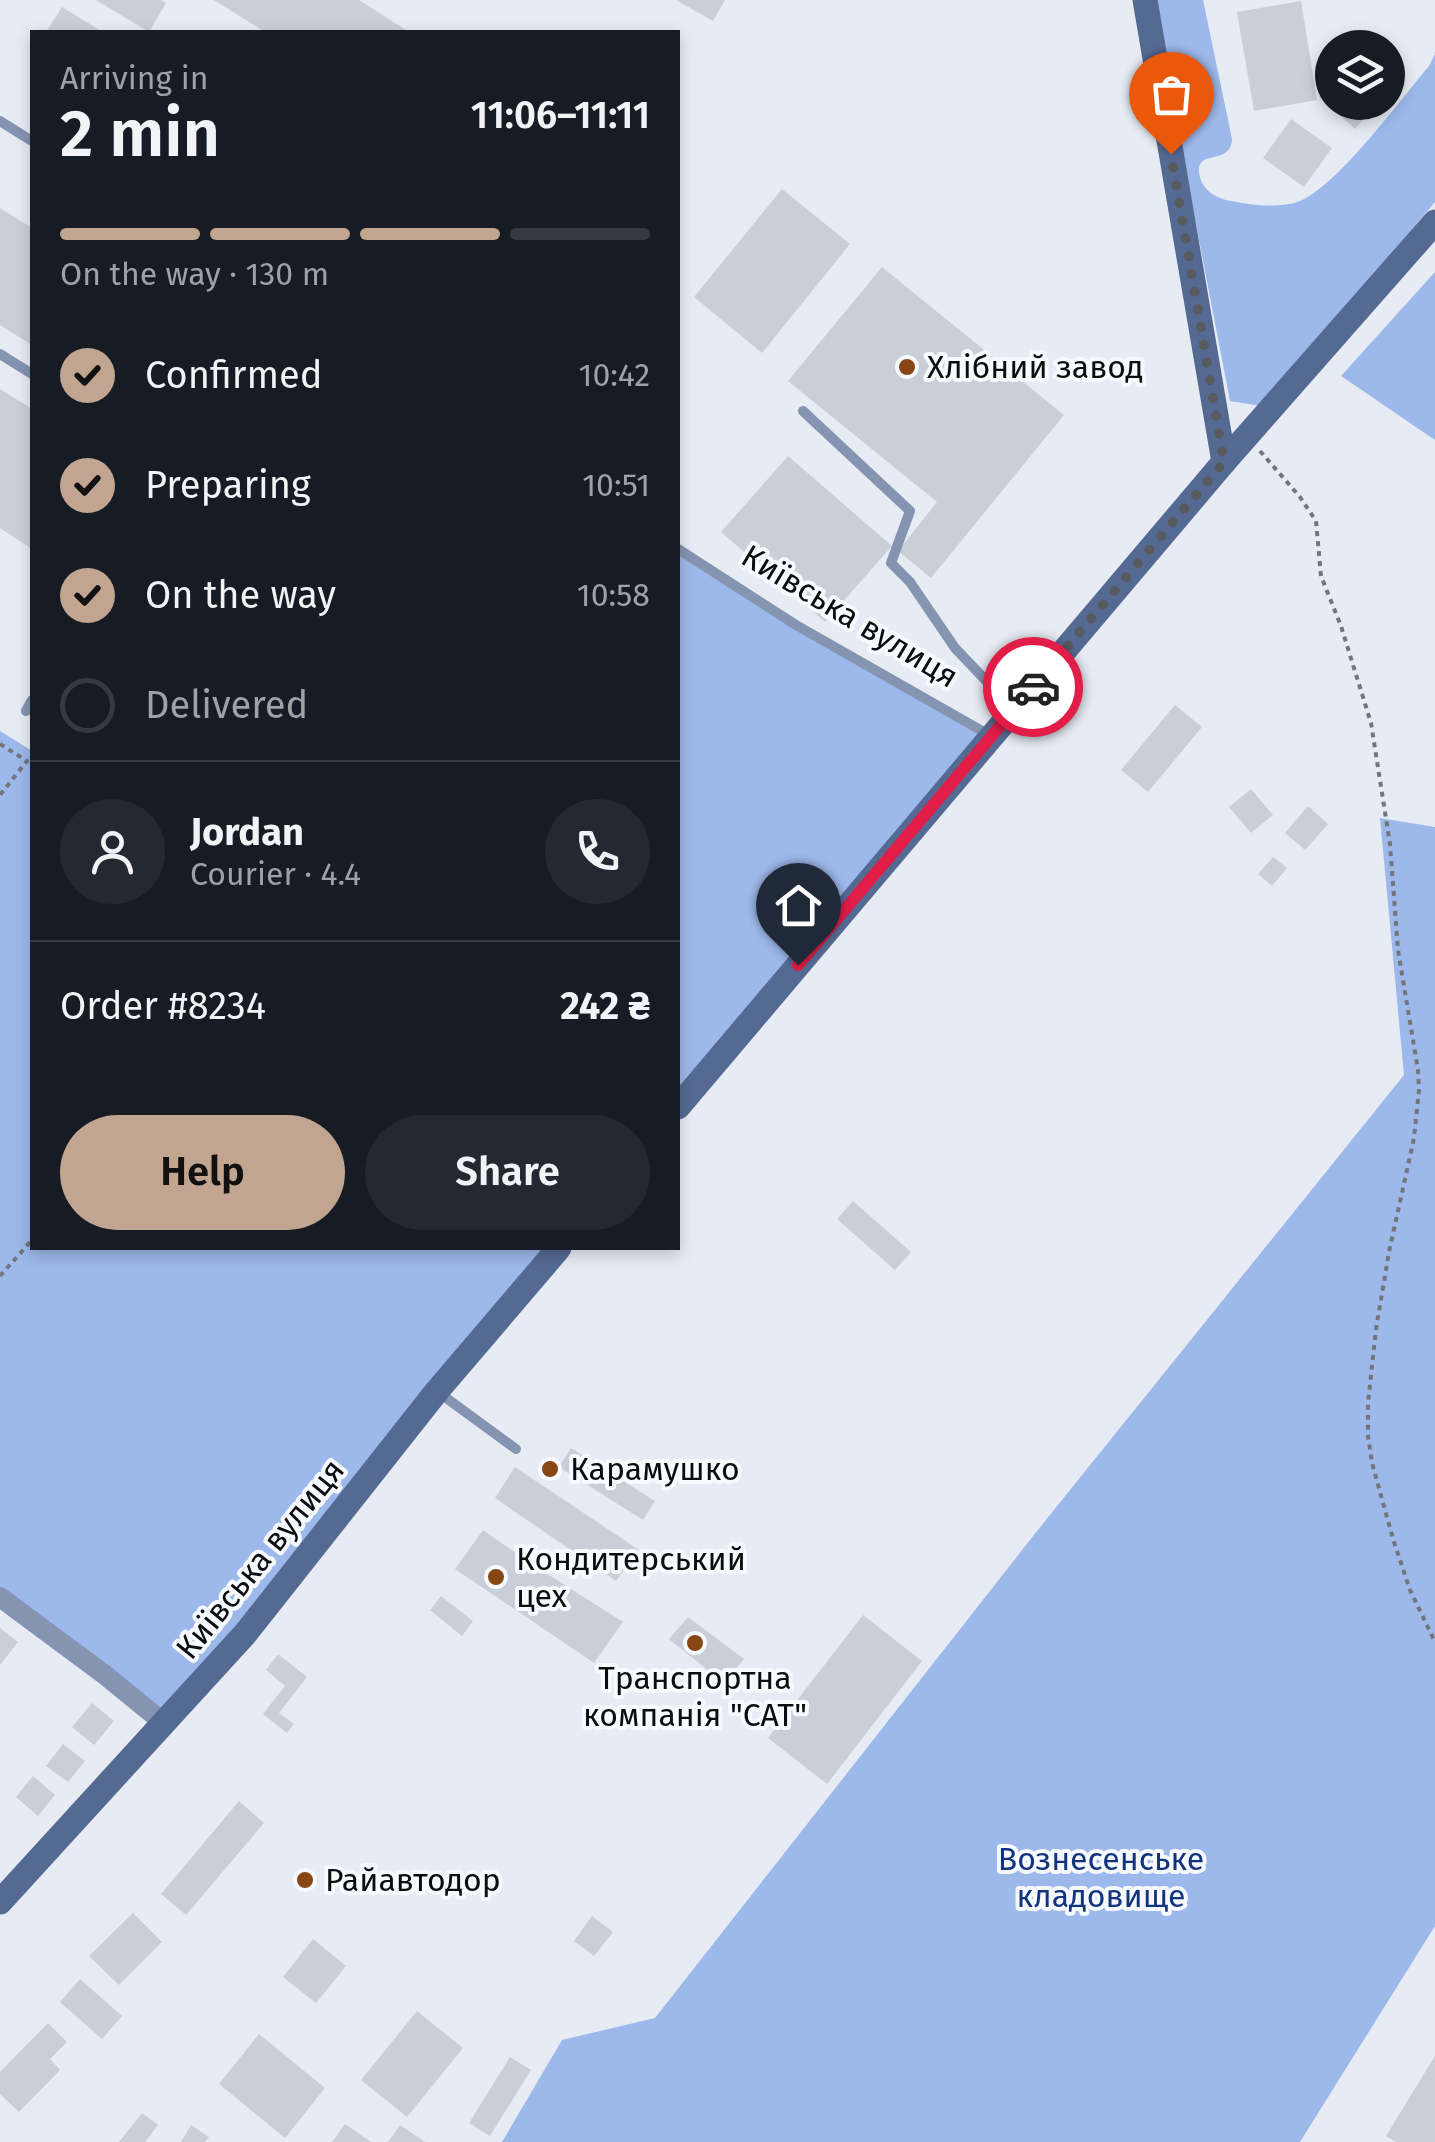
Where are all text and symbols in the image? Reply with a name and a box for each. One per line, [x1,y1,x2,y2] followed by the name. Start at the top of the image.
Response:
[1315,30,1405,120] map controls
[1315,30,1405,120] button: layers
[1129,52,1214,155] pin
[60,59,208,97] text: Arriving in
[1144,67,1199,122] icon: bag
[471,92,650,138] text: 11:06–11:11
[60,95,220,173] text: 2 min
[60,255,329,293] text: On the way · 130 m
[60,348,115,403] icon: check
[927,348,1143,386] place label: Хлібний завод
[145,352,323,398] text: Confirmed
[579,356,650,394] text: 10:42
[896,356,918,378] marker: Хлібний завод
[60,458,115,513] icon: check
[145,462,311,508] text: Preparing
[582,466,650,504] text: 10:51
[735,536,965,696] street label: Київська вулиця
[60,568,115,623] icon: check
[145,572,336,618] text: On the way
[577,576,650,614] text: 10:58
[983,637,1083,737] courier
[1006,660,1061,715] icon: car
[145,682,308,728] text: Delivered
[60,799,165,904] button: person
[545,799,650,904] button: phone
[190,809,304,855] text: Jordan
[190,855,361,893] text: Courier · 4.4
[756,863,841,966] pin
[771,878,826,933] icon: home
[60,983,266,1029] text: Order #8234
[560,983,650,1029] text: 242 ₴
[60,1115,345,1230] button: Help
[365,1115,650,1230] button: Share
[570,1450,740,1488] place label: Карамушко
[168,1452,352,1666] street label: Київська вулиця
[539,1458,561,1480] marker: Карамушко
[516,1540,746,1615] place label: Кондитерський цех
[485,1566,507,1588] marker: Кондитерський цех
[684,1632,706,1654] marker: Транспортна компанія "САТ"
[583,1659,807,1734] place label: Транспортна компанія "САТ"
[998,1840,1204,1915] park label: Вознесенське кладовище
[325,1861,501,1899] place label: Райавтодор
[294,1869,316,1891] marker: Райавтодор

